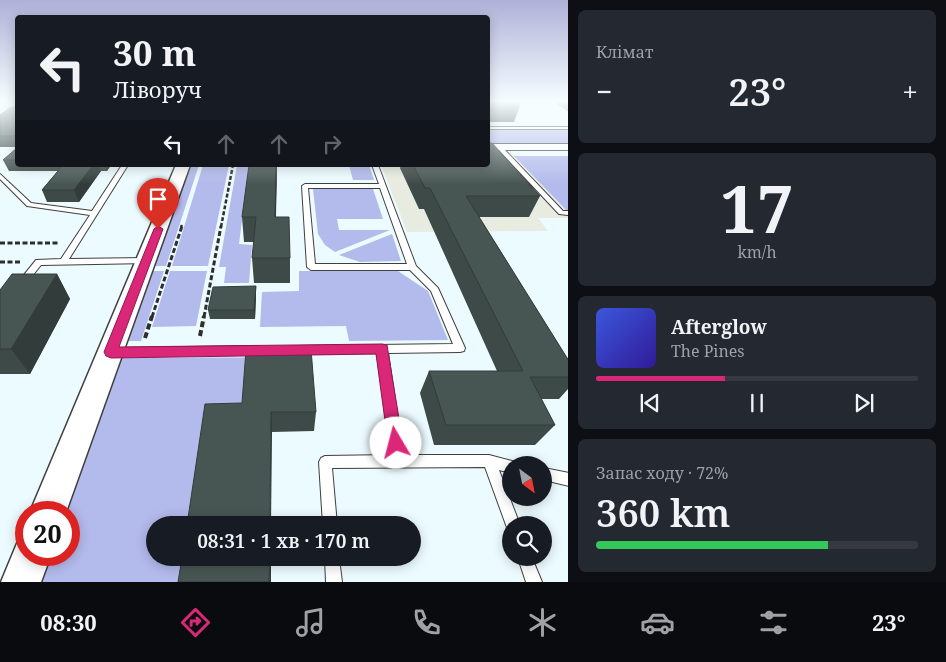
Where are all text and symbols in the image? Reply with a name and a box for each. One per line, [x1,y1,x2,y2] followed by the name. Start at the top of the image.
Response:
[113,29,196,76] text: 30 m
[30,35,95,100] icon: left
[596,41,653,63] text: Клімат
[728,65,786,117] text: 23°
[596,72,612,110] text: −
[902,72,918,110] text: +
[113,74,202,104] text: Ліворуч
[159,130,187,158] icon: left
[212,130,240,158] icon: ahead
[265,130,293,158] icon: ahead
[318,130,346,158] icon: right
[720,164,794,252] text: 17
[137,178,179,229] pin
[144,185,172,213] icon: arrive
[737,241,777,263] text: km/h
[671,314,767,340] text: Afterglow
[671,340,745,362] text: The Pines
[636,389,664,417] icon: previous
[743,389,771,417] icon: pause
[850,389,878,417] icon: next
[369,416,421,468] position arrow
[502,456,552,506] north arrow
[502,456,552,566] map controls
[596,462,728,484] text: Запас ходу · 72%
[596,486,730,538] text: 360 km
[15,501,80,566] speed limit sign: 20
[502,516,552,566] button: search
[197,528,370,554] text: 08:31 · 1 хв · 170 m
[178,605,213,640] icon: directions
[293,605,328,640] icon: music
[409,605,444,640] icon: phone
[525,605,560,640] icon: climate
[640,605,675,640] icon: car
[756,605,791,640] icon: filters
[40,607,97,637] text: 08:30
[872,607,906,637] text: 23°

